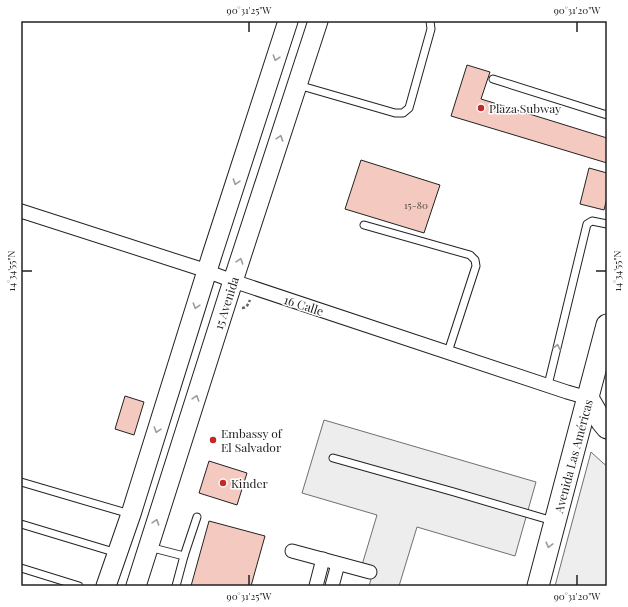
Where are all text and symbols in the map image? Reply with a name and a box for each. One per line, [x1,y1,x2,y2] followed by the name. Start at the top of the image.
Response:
[227,3,272,17] text: 90°31'25"W
[554,3,601,17] text: 90°31'20"W
[272,54,281,61] one-way arrow
[489,100,561,116] place label: Plaza Subway
[476,103,486,113] marker: Plaza Subway
[276,134,284,141] one-way arrow
[232,178,241,185] one-way arrow
[404,198,428,212] house number: 15-80
[4,251,18,291] text: 14°34'55"N
[610,251,624,291] text: 14°34'55"N
[235,258,244,265] one-way arrow
[210,274,242,331] street label: 15 Avenida
[282,291,326,319] street label: 16 Calle
[192,302,201,309] one-way arrow
[553,344,561,350] one-way arrow
[191,395,200,402] one-way arrow
[550,397,596,516] street label: Avenida Las Américas
[221,425,283,455] place label: Embassy of El Salvador
[153,426,162,433] one-way arrow
[208,435,218,445] marker: Embassy of El Salvador
[231,475,269,491] place label: Kinder
[218,478,228,488] marker: Kinder
[152,519,160,526] one-way arrow
[545,542,554,549] one-way arrow
[227,589,272,603] text: 90°31'25"W
[554,589,601,603] text: 90°31'20"W

